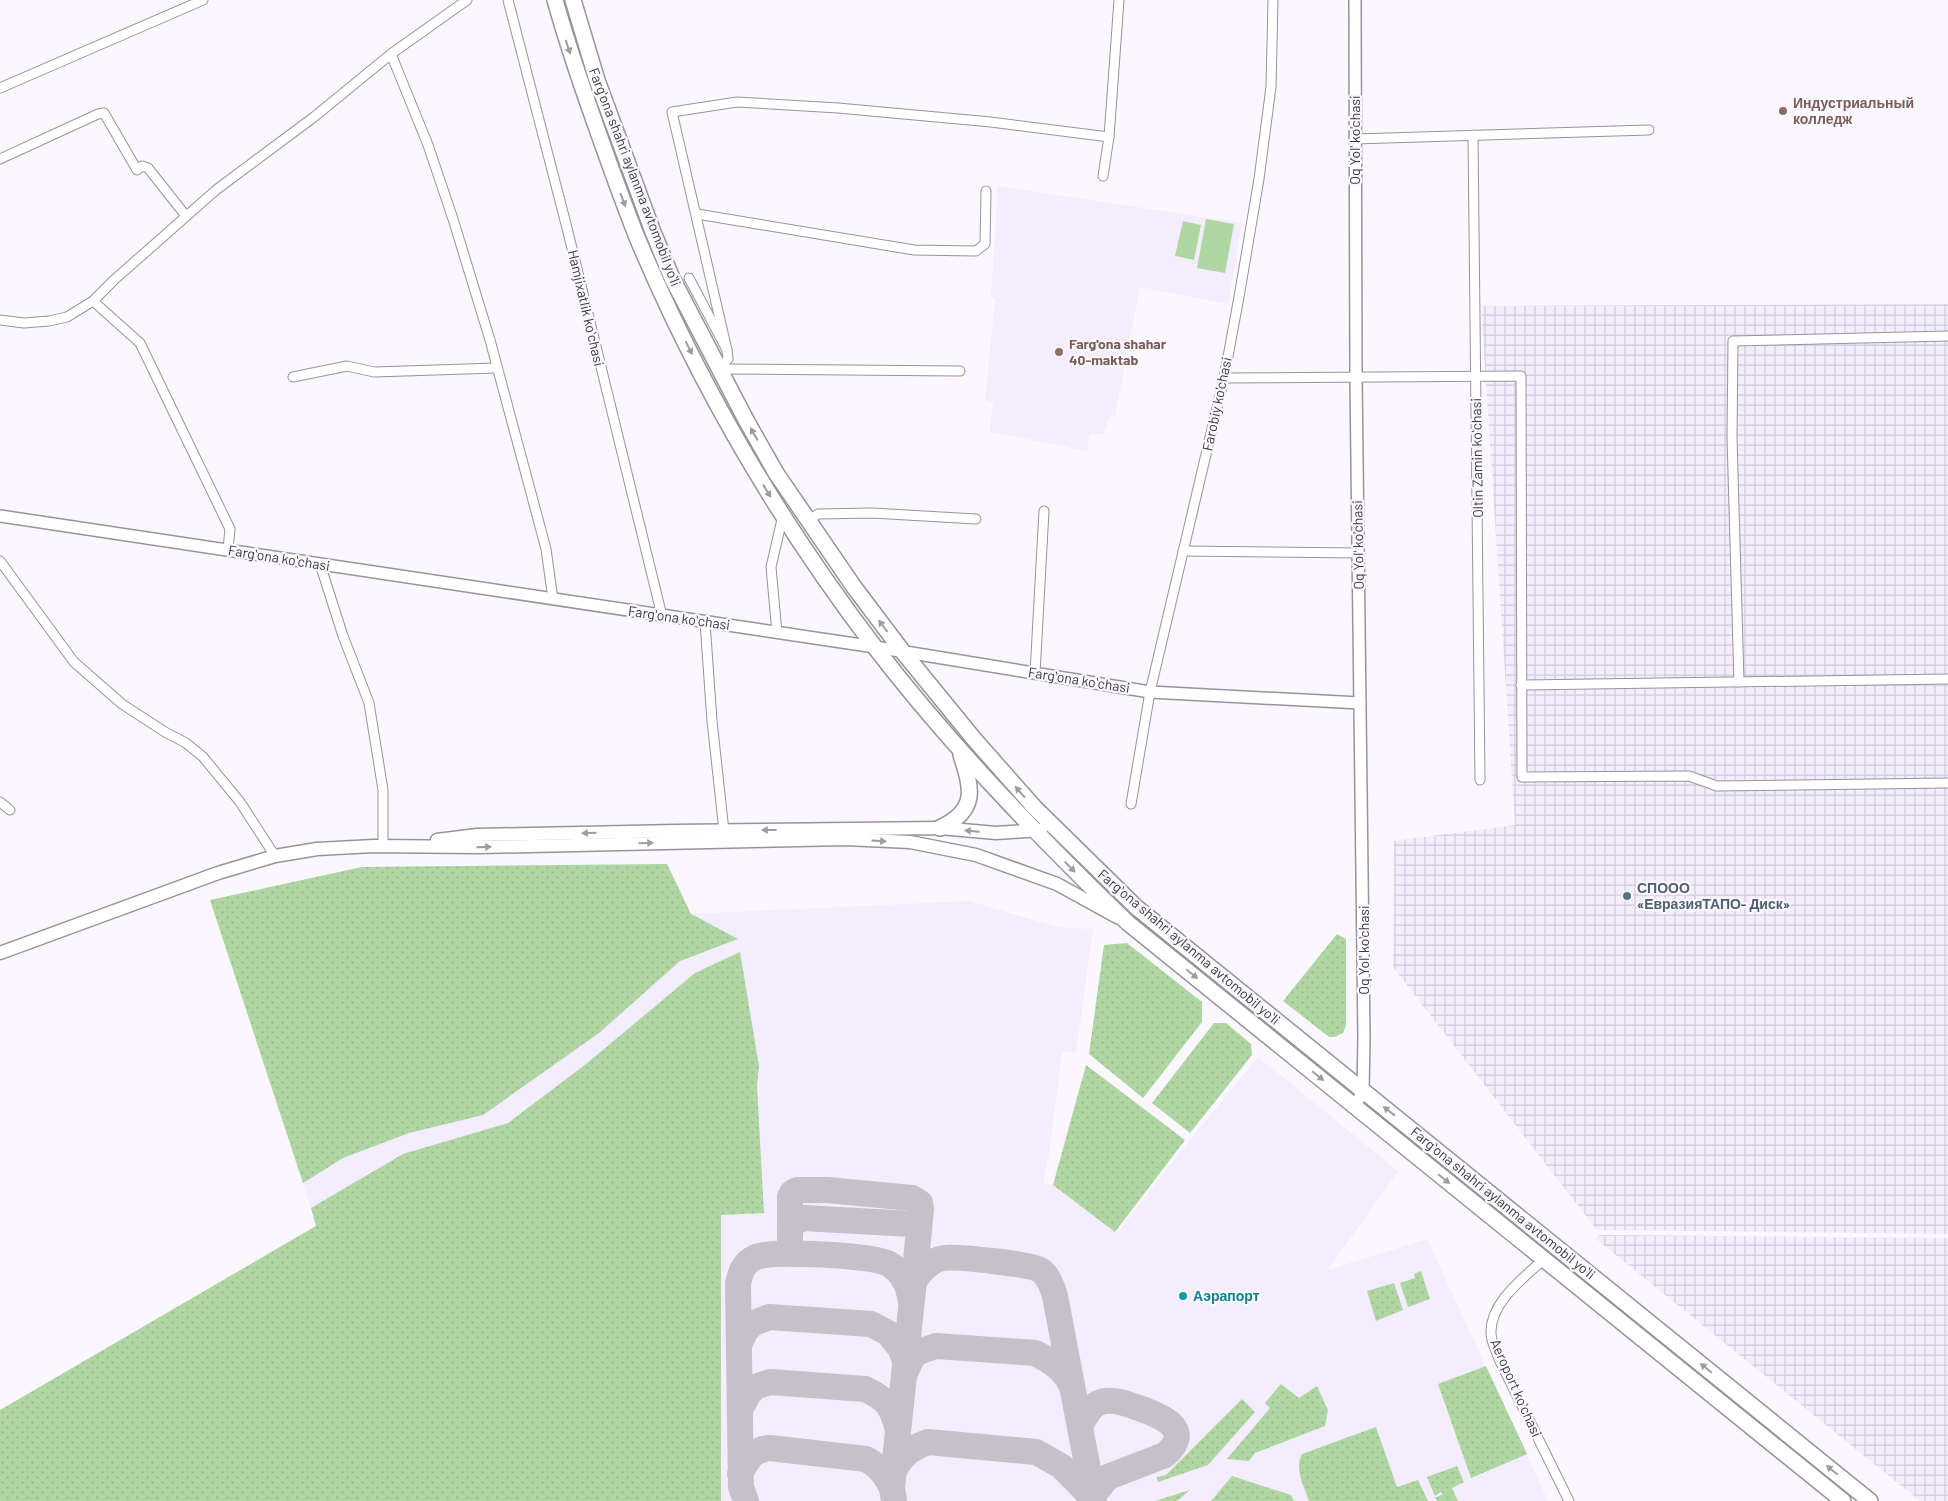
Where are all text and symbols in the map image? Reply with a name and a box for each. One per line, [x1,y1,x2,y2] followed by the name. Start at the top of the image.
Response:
[565,39,573,54] one-way arrow
[586,65,685,289] street label: Fargʻona shahri aylanma avtomobil yoʻli
[1793,94,1914,127] place label: Индустриальный колледж
[1346,95,1363,185] street label: Oq Yol' ko'chasi
[1777,105,1789,117] marker: Индустриальный колледж
[619,193,627,207] one-way arrow
[565,248,608,368] street label: Hamjixatlik koʻchasi
[1069,335,1167,368] place label: Farg'ona shahar 40-maktab
[685,341,693,355] one-way arrow
[1053,346,1065,358] marker: Farg'ona shahar 40-maktab
[1198,355,1235,452] street label: Farobiy ko'chasi
[1467,398,1486,518] street label: Oltin Zamin koʻchasi
[749,427,758,440] one-way arrow
[763,484,772,497] one-way arrow
[1348,500,1367,590] street label: Oq Yol' ko'chasi
[227,541,331,574] street label: Fargʻona koʻchasi
[627,602,731,633] street label: Fargʻona koʻchasi
[878,620,889,633] one-way arrow
[1027,663,1131,696] street label: Fargʻona koʻchasi
[1015,786,1026,799] one-way arrow
[760,827,776,835] one-way arrow
[964,827,980,835] one-way arrow
[580,829,596,837] one-way arrow
[871,837,887,845] one-way arrow
[638,839,654,847] one-way arrow
[476,843,492,851] one-way arrow
[1064,861,1076,873] one-way arrow
[1095,865,1284,1028] street label: Fargʻona shahri aylanma avtomobil yoʻli
[1637,879,1790,912] place label: СПООО «ЕвразияТАПО- Диск»
[1621,890,1633,902] marker: СПООО «ЕвразияТАПО- Диск»
[1355,905,1372,995] street label: Oq Yol' ko'chasi
[1185,969,1198,980] one-way arrow
[1311,1071,1324,1082] one-way arrow
[1383,1106,1396,1117] one-way arrow
[1408,1123,1599,1282] street label: Fargʻona shahri aylanma avtomobil yoʻli
[1437,1174,1450,1185] one-way arrow
[1193,1287,1260,1304] place label: Аэрапорт
[1177,1290,1189,1302] marker: Аэрапорт
[1487,1336,1546,1439] street label: Aeroport koʻchasi
[1700,1363,1713,1374] one-way arrow
[1826,1465,1839,1476] one-way arrow

